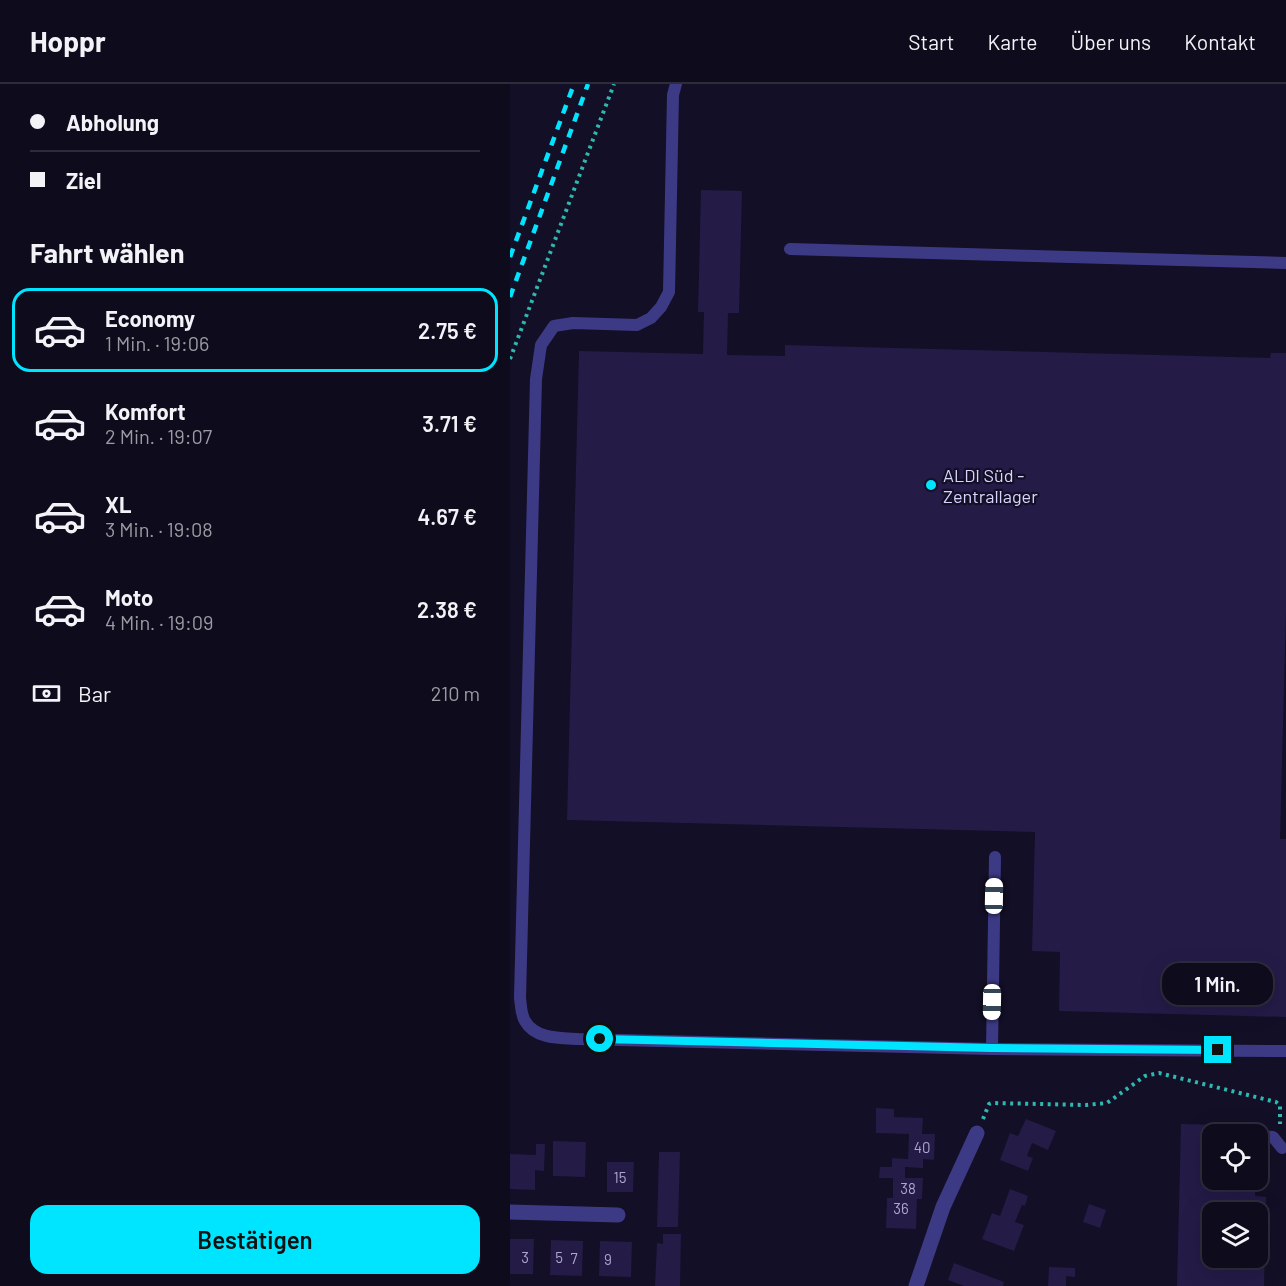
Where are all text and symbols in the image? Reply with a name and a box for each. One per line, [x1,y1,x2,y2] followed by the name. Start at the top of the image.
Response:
[30,24,106,58] text: Hoppr
[908,29,955,54] text: Start
[988,29,1038,54] text: Karte
[1071,29,1151,54] text: Über uns
[1184,29,1256,54] text: Kontakt
[66,109,159,135] text: Abholung
[66,167,101,193] text: Ziel
[30,236,185,268] text: Fahrt wählen
[33,303,87,357] icon: car
[105,305,195,331] text: Economy
[418,317,477,343] text: 2.75 €
[105,331,209,355] text: 1 Min. · 19:06
[33,396,87,450] icon: car
[105,398,186,424] text: Komfort
[422,410,477,436] text: 3.71 €
[105,424,212,448] text: 2 Min. · 19:07
[943,464,1038,507] place label: ALDI Süd - Zentrallager
[924,478,938,492] marker: ALDI Süd - Zentrallager
[33,489,87,543] icon: car
[105,491,131,517] text: XL
[417,503,477,529] text: 4.67 €
[105,517,213,541] text: 3 Min. · 19:08
[33,582,87,636] icon: car
[105,584,153,610] text: Moto
[417,596,477,622] text: 2.38 €
[105,610,213,634] text: 4 Min. · 19:09
[30,677,63,710] icon: cash
[78,680,111,706] text: Bar
[431,681,480,705] text: 210 m
[985,878,1003,914] car
[1162,963,1274,1005] callout: 1 Min.
[1194,972,1241,996] text: 1 Min.
[983,984,1001,1020] car
[586,1025,613,1052] route start
[1204,1036,1231,1063] route end
[1202,1124,1268,1268] map controls
[1202,1124,1268,1190] button: locate
[914,1138,930,1156] house number: 40
[614,1168,626,1186] house number: 15
[900,1179,916,1197] house number: 38
[893,1199,909,1217] house number: 36
[1202,1202,1268,1268] button: layers
[30,1205,480,1274] button: Bestätigen
[521,1248,529,1266] house number: 3
[555,1248,563,1266] house number: 5
[570,1249,578,1267] house number: 7
[604,1250,612,1268] house number: 9

